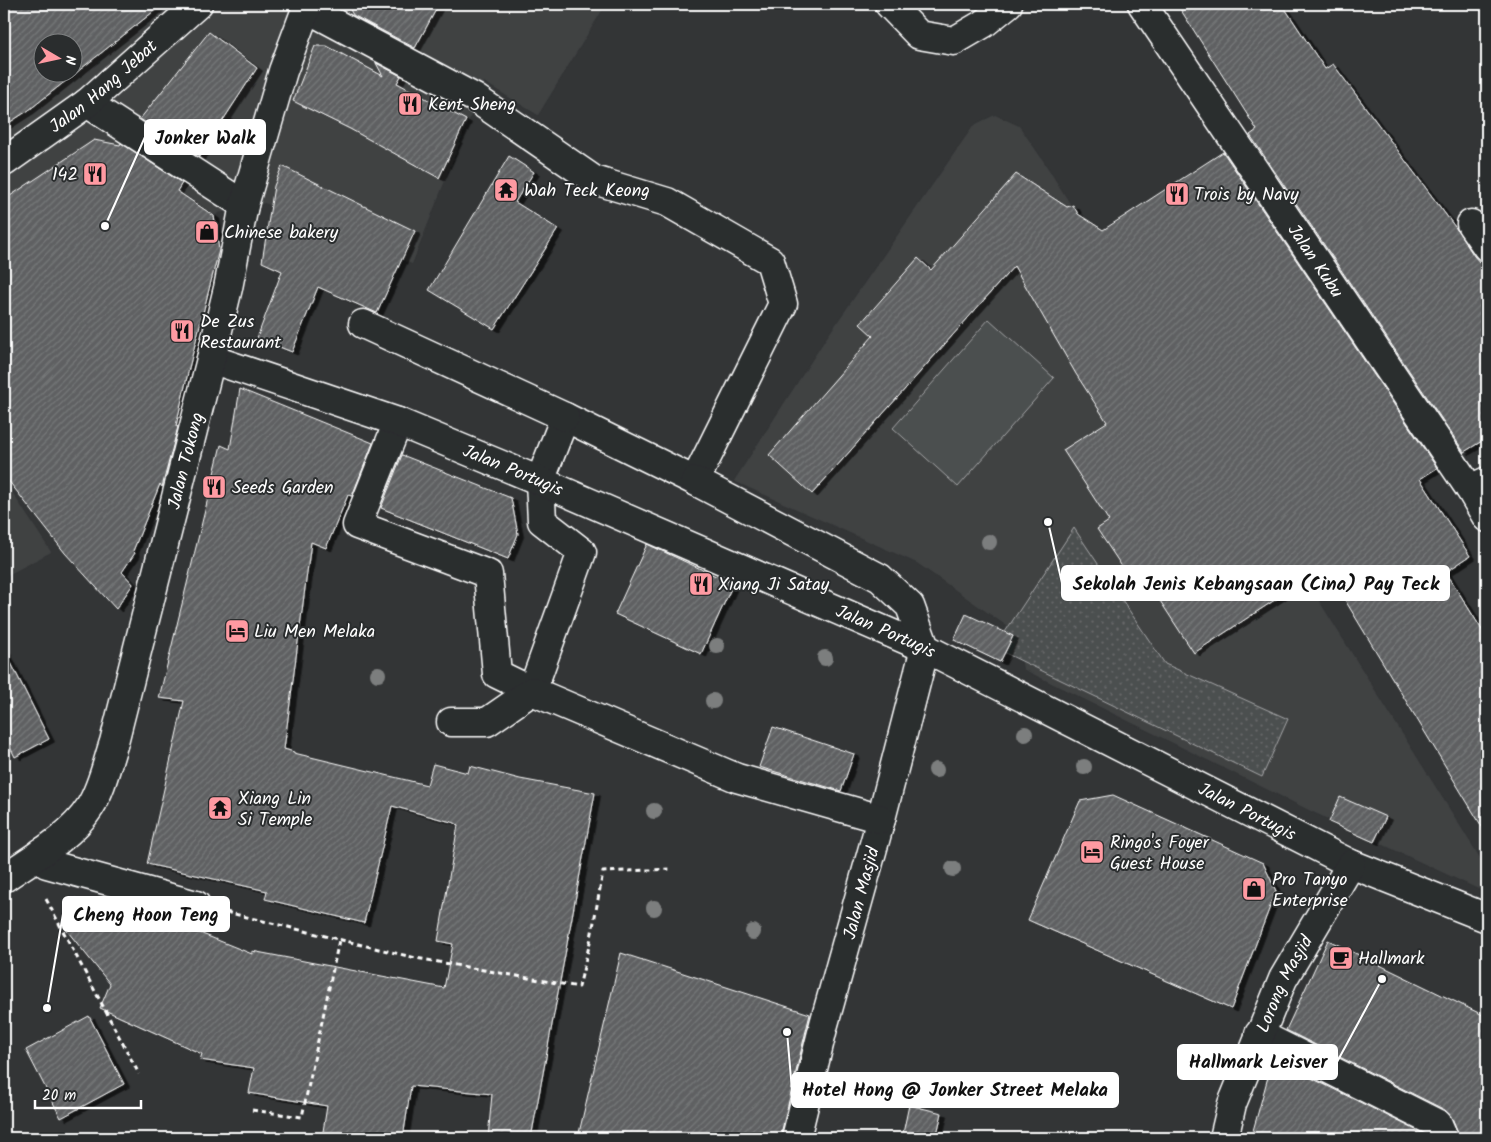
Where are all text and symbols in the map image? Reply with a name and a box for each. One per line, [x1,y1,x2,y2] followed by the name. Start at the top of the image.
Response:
[32,32,82,82] north arrow
[44,33,166,141] street label: Jalan Hang Jebat
[58,54,81,66] text: N
[397,91,423,117] restaurant icon: Kent Sheng
[428,91,516,120] place label: Kent Sheng
[145,120,265,154] callout: Jonker Walk
[155,124,256,154] text: Jonker Walk
[52,161,78,190] place label: 142
[82,161,108,187] restaurant icon: 142
[493,177,519,203] temple icon: Wah Teck Keong
[524,177,650,206] place label: Wah Teck Keong
[1164,181,1190,207] restaurant icon: Trois by Navy
[1194,181,1299,210] place label: Trois by Navy
[194,219,220,245] shop icon: Chinese bakery
[224,219,339,248] place label: Chinese bakery
[1279,219,1350,305] street label: Jalan Kubu
[200,308,282,358] place label: De Zus Restaurant
[169,318,195,344] restaurant icon: De Zus Restaurant
[160,409,213,513] street label: Jalan Tokong
[458,437,568,505] street label: Jalan Portugis
[201,474,227,500] restaurant icon: Seeds Garden
[232,474,334,503] place label: Seeds Garden
[1062,566,1449,600] callout: Sekolah Jenis Kebangsaan (Cina) Pay Teck
[1073,570,1440,600] text: Sekolah Jenis Kebangsaan (Cina) Pay Teck
[688,571,714,597] restaurant icon: Xiang Ji Satay
[718,571,830,600] place label: Xiang Ji Satay
[830,598,941,667] street label: Jalan Portugis
[224,618,250,644] hotel icon: Liu Men Melaka
[254,618,375,647] place label: Liu Men Melaka
[1192,776,1301,850] street label: Jalan Portugis
[238,785,312,835] place label: Xiang Lin Si Temple
[207,795,233,821] temple icon: Xiang Lin Si Temple
[1110,829,1210,879] place label: Ringo's Foyer Guest House
[1079,839,1105,865] hotel icon: Ringo's Foyer Guest House
[836,843,889,943] street label: Jalan Masjid
[1272,866,1348,916] place label: Pro Tanyo Enterprise
[1241,876,1267,902] shop icon: Pro Tanyo Enterprise
[63,897,229,931] callout: Cheng Hoon Teng
[73,901,219,931] text: Cheng Hoon Teng
[1250,929,1322,1038] street label: Lorong Masjid
[1328,945,1354,971] cafe icon: Hallmark
[1358,945,1425,974] place label: Hallmark
[1178,1045,1337,1079] callout: Hallmark Leisver
[1189,1048,1328,1078] text: Hallmark Leisver
[792,1073,1118,1107] callout: Hotel Hong @ Jonker Street Melaka
[802,1076,1108,1106] text: Hotel Hong @ Jonker Street Melaka
[35,1077,141,1109] scale bar
[42,1084,76,1108] text: 20 m

